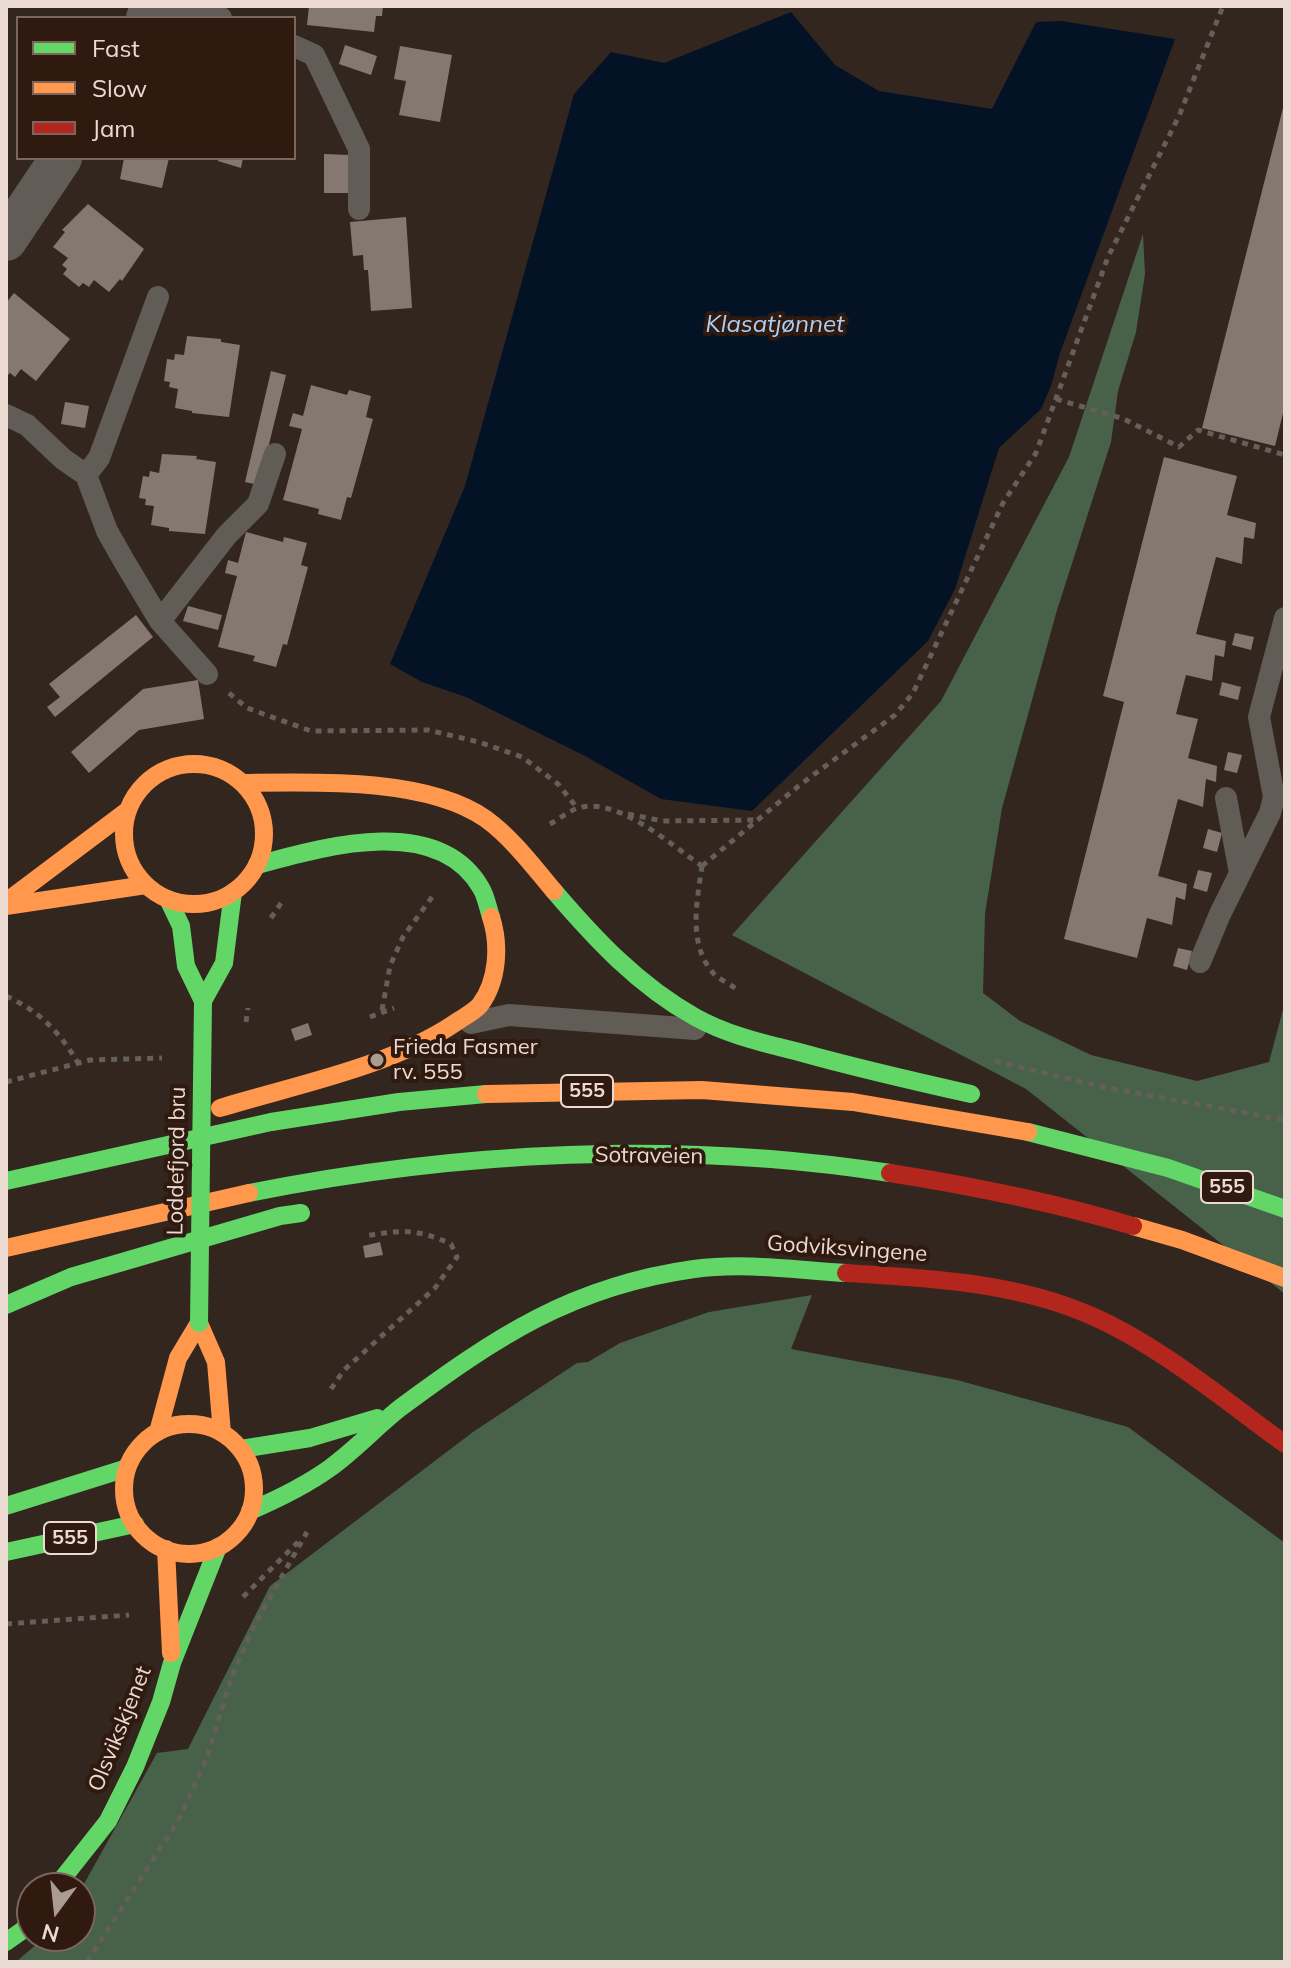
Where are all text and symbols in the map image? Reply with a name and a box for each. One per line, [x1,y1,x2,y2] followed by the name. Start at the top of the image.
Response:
[16,16,296,160] legend
[92,33,140,63] text: Fast
[92,73,147,103] text: Slow
[92,113,135,143] text: Jam
[705,311,845,339] water label: Klasatjønnet
[393,1034,538,1086] place label: Frieda Fasmer rv. 555
[368,1051,386,1069] marker: Frieda Fasmer rv. 555
[561,1075,613,1107] road number: 555
[163,1086,191,1236] street label: Loddefjord bru
[595,1142,703,1170] street label: Sotraveien
[1201,1171,1253,1203] road number: 555
[766,1230,928,1268] street label: Godviksvingene
[44,1522,96,1554] road number: 555
[83,1662,157,1796] street label: Olsvikskjenet
[16,1872,96,1952] north arrow
[39,1918,62,1949] text: N

